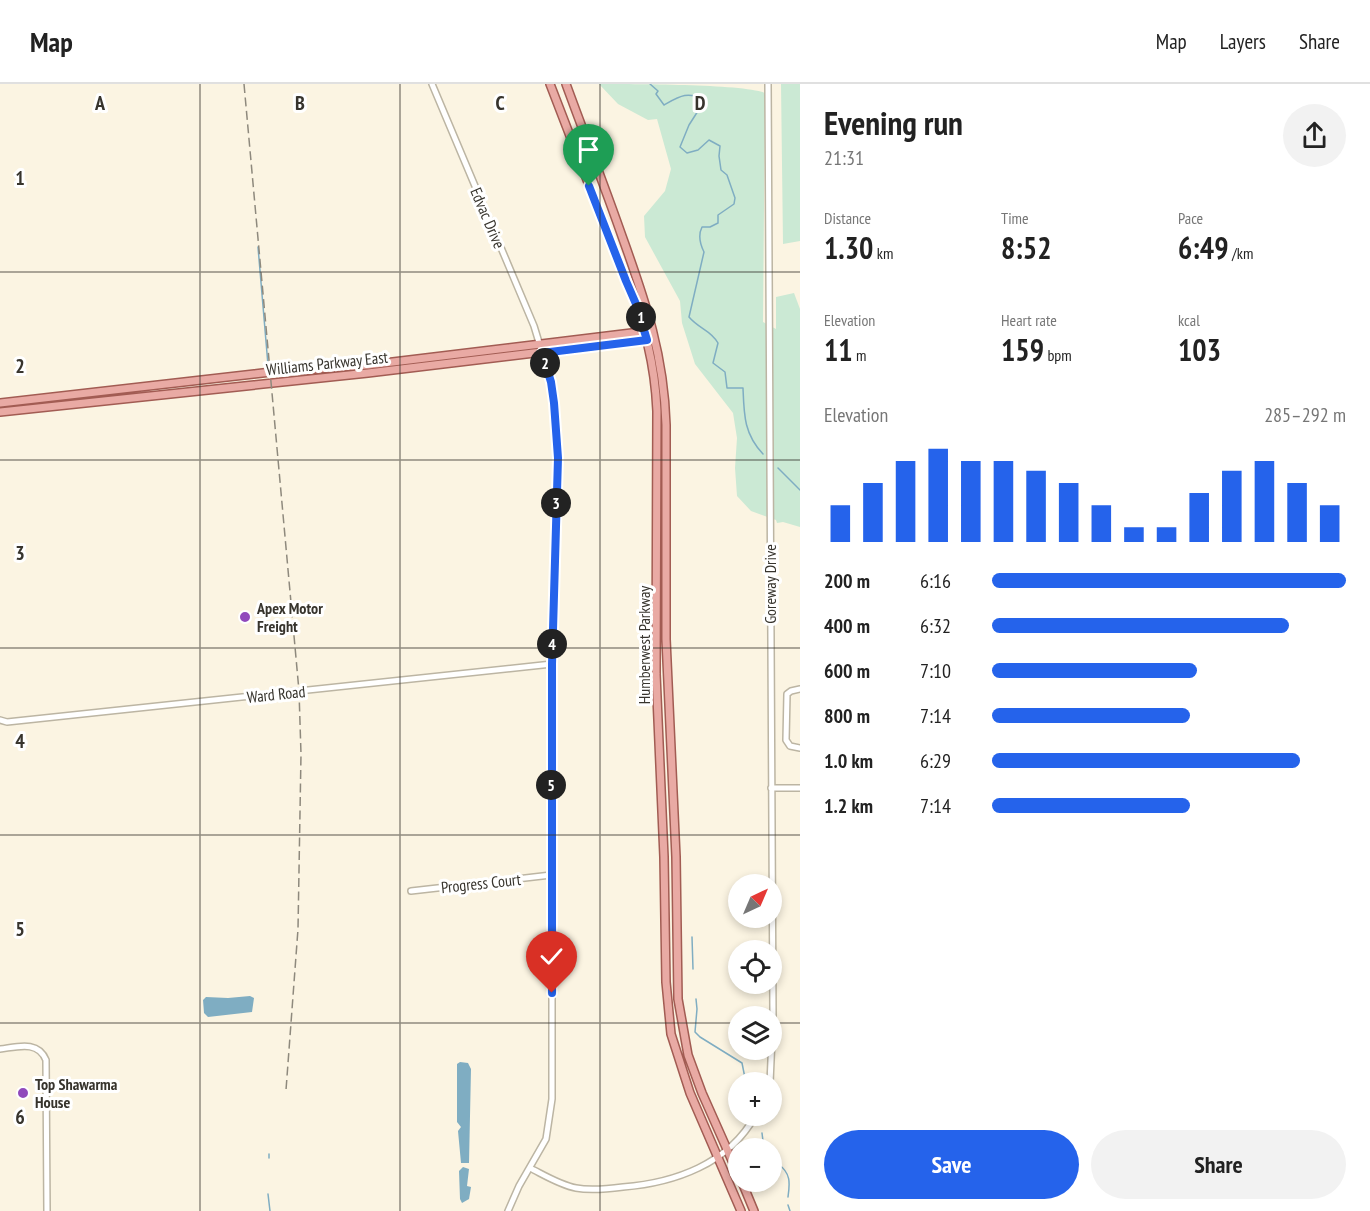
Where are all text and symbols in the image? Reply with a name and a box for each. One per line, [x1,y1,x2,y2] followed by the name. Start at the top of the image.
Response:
[30,23,73,60] text: Map
[1156,28,1187,55] text: Map
[1220,28,1266,55] text: Layers
[1299,28,1340,55] text: Share
[94,90,106,116] text: A
[295,90,305,116] text: B
[495,90,505,116] text: C
[695,90,706,116] text: D
[824,101,963,144] text: Evening run
[1283,104,1346,167] button: share
[563,124,614,186] pin
[572,133,605,166] icon: arrive
[824,145,864,171] text: 21:31
[15,165,25,191] text: 1
[466,185,510,251] street label: Edvac Drive
[824,208,871,228] text: Distance
[1001,208,1029,228] text: Time
[1178,208,1203,228] text: Pace
[824,228,873,267] text: 1.30
[1001,228,1052,267] text: 8:52
[1178,228,1229,267] text: 6:49
[873,243,893,263] text: km
[1229,243,1253,263] text: /km
[626,302,656,332] pin: 1
[637,307,645,327] text: 1
[824,310,875,330] text: Elevation
[1001,310,1057,330] text: Heart rate
[1178,310,1200,330] text: kcal
[824,330,853,369] text: 11
[1001,330,1044,369] text: 159
[1178,330,1221,369] text: 103
[853,345,867,365] text: m
[1044,345,1072,365] text: bpm
[265,347,390,379] street label: Williams Parkway East
[530,348,560,378] pin: 2
[15,353,25,379] text: 2
[541,353,549,373] text: 2
[824,402,888,428] text: Elevation
[1264,402,1346,428] text: 285–292 m
[541,488,571,518] pin: 3
[552,493,560,513] text: 3
[15,540,25,566] text: 3
[760,544,780,624] street label: Goreway Drive
[824,568,870,594] text: 200 m
[920,568,951,594] text: 6:16
[634,586,654,704] street label: Humberwest Parkway
[256,598,323,636] place label: Apex Motor Freight
[238,610,252,624] marker: Apex Motor Freight
[824,613,870,639] text: 400 m
[920,613,951,639] text: 6:32
[537,629,567,659] pin: 4
[548,634,556,654] text: 4
[824,658,870,684] text: 600 m
[920,658,951,684] text: 7:10
[246,681,306,707] street label: Ward Road
[824,703,870,729] text: 800 m
[920,703,951,729] text: 7:14
[15,728,25,754] text: 4
[824,748,873,774] text: 1.0 km
[920,748,951,774] text: 6:29
[536,770,566,800] pin: 5
[547,775,555,795] text: 5
[824,793,873,819] text: 1.2 km
[920,793,951,819] text: 7:14
[440,869,522,897] street label: Progress Court
[728,874,782,928] north arrow
[728,874,782,1192] map controls
[15,916,25,942] text: 5
[526,931,577,993] pin
[535,940,568,973] icon: check
[728,940,782,994] button: locate
[728,1006,782,1060] button: layers
[728,1072,782,1126] button: +
[35,1074,118,1112] place label: Top Shawarma House
[16,1086,30,1100] marker: Top Shawarma House
[15,1104,25,1130] text: 6
[824,1130,1079,1199] button: Save
[1091,1130,1346,1199] button: Share
[728,1138,782,1192] button: −

